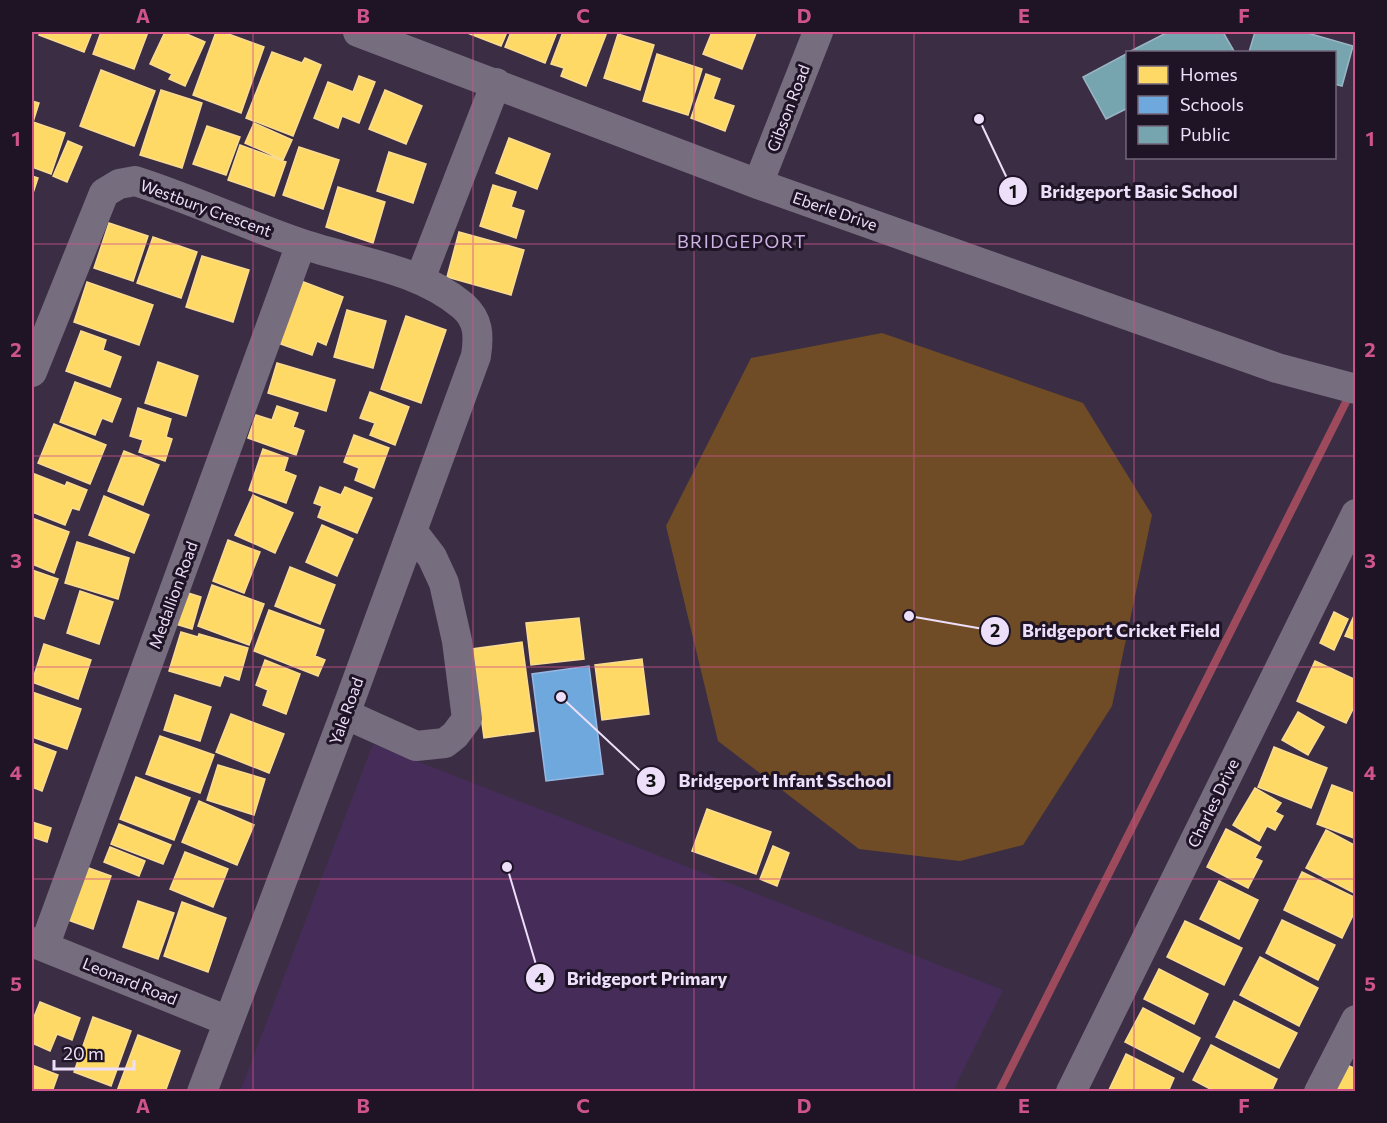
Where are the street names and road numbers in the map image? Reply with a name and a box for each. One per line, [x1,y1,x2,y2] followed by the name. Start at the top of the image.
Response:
[762,62,813,154] street label: Gibson Road
[138,175,275,240] street label: Westbury Crescent
[790,187,880,234] street label: Eberle Drive
[144,539,201,651] street label: Medallion Road
[325,675,366,747] street label: Yale Road
[1183,755,1242,850] street label: Charles Drive
[80,953,180,1008] street label: Leonard Road

